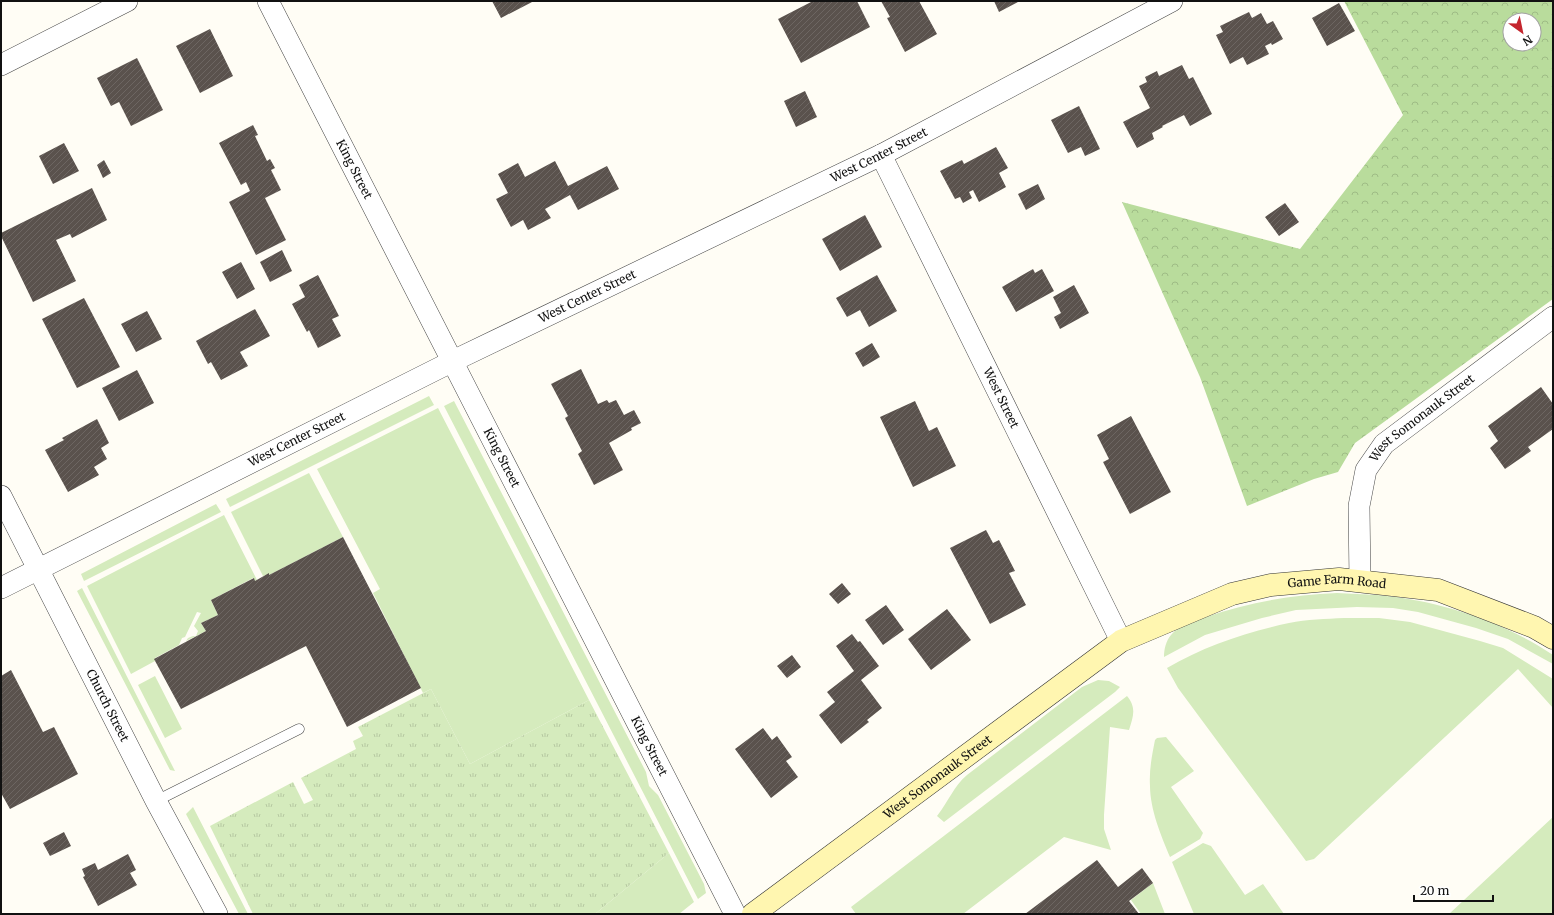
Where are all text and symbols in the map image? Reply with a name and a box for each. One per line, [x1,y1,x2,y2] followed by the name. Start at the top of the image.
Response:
[1502,12,1542,52] north arrow
[1520,32,1535,49] text: N
[827,124,930,186] street label: West Center Street
[333,137,376,202] street label: King Street
[535,266,639,326] street label: West Center Street
[980,364,1023,431] street label: West Street
[1366,371,1477,465] street label: West Somonauk Street
[245,408,348,470] street label: West Center Street
[481,425,524,490] street label: King Street
[1287,571,1387,591] street label: Game Farm Road
[83,667,133,744] street label: Church Street
[628,714,671,779] street label: King Street
[880,731,995,822] street label: West Somonauk Street
[1414,877,1493,903] scale bar
[1420,883,1449,898] text: 20 m

